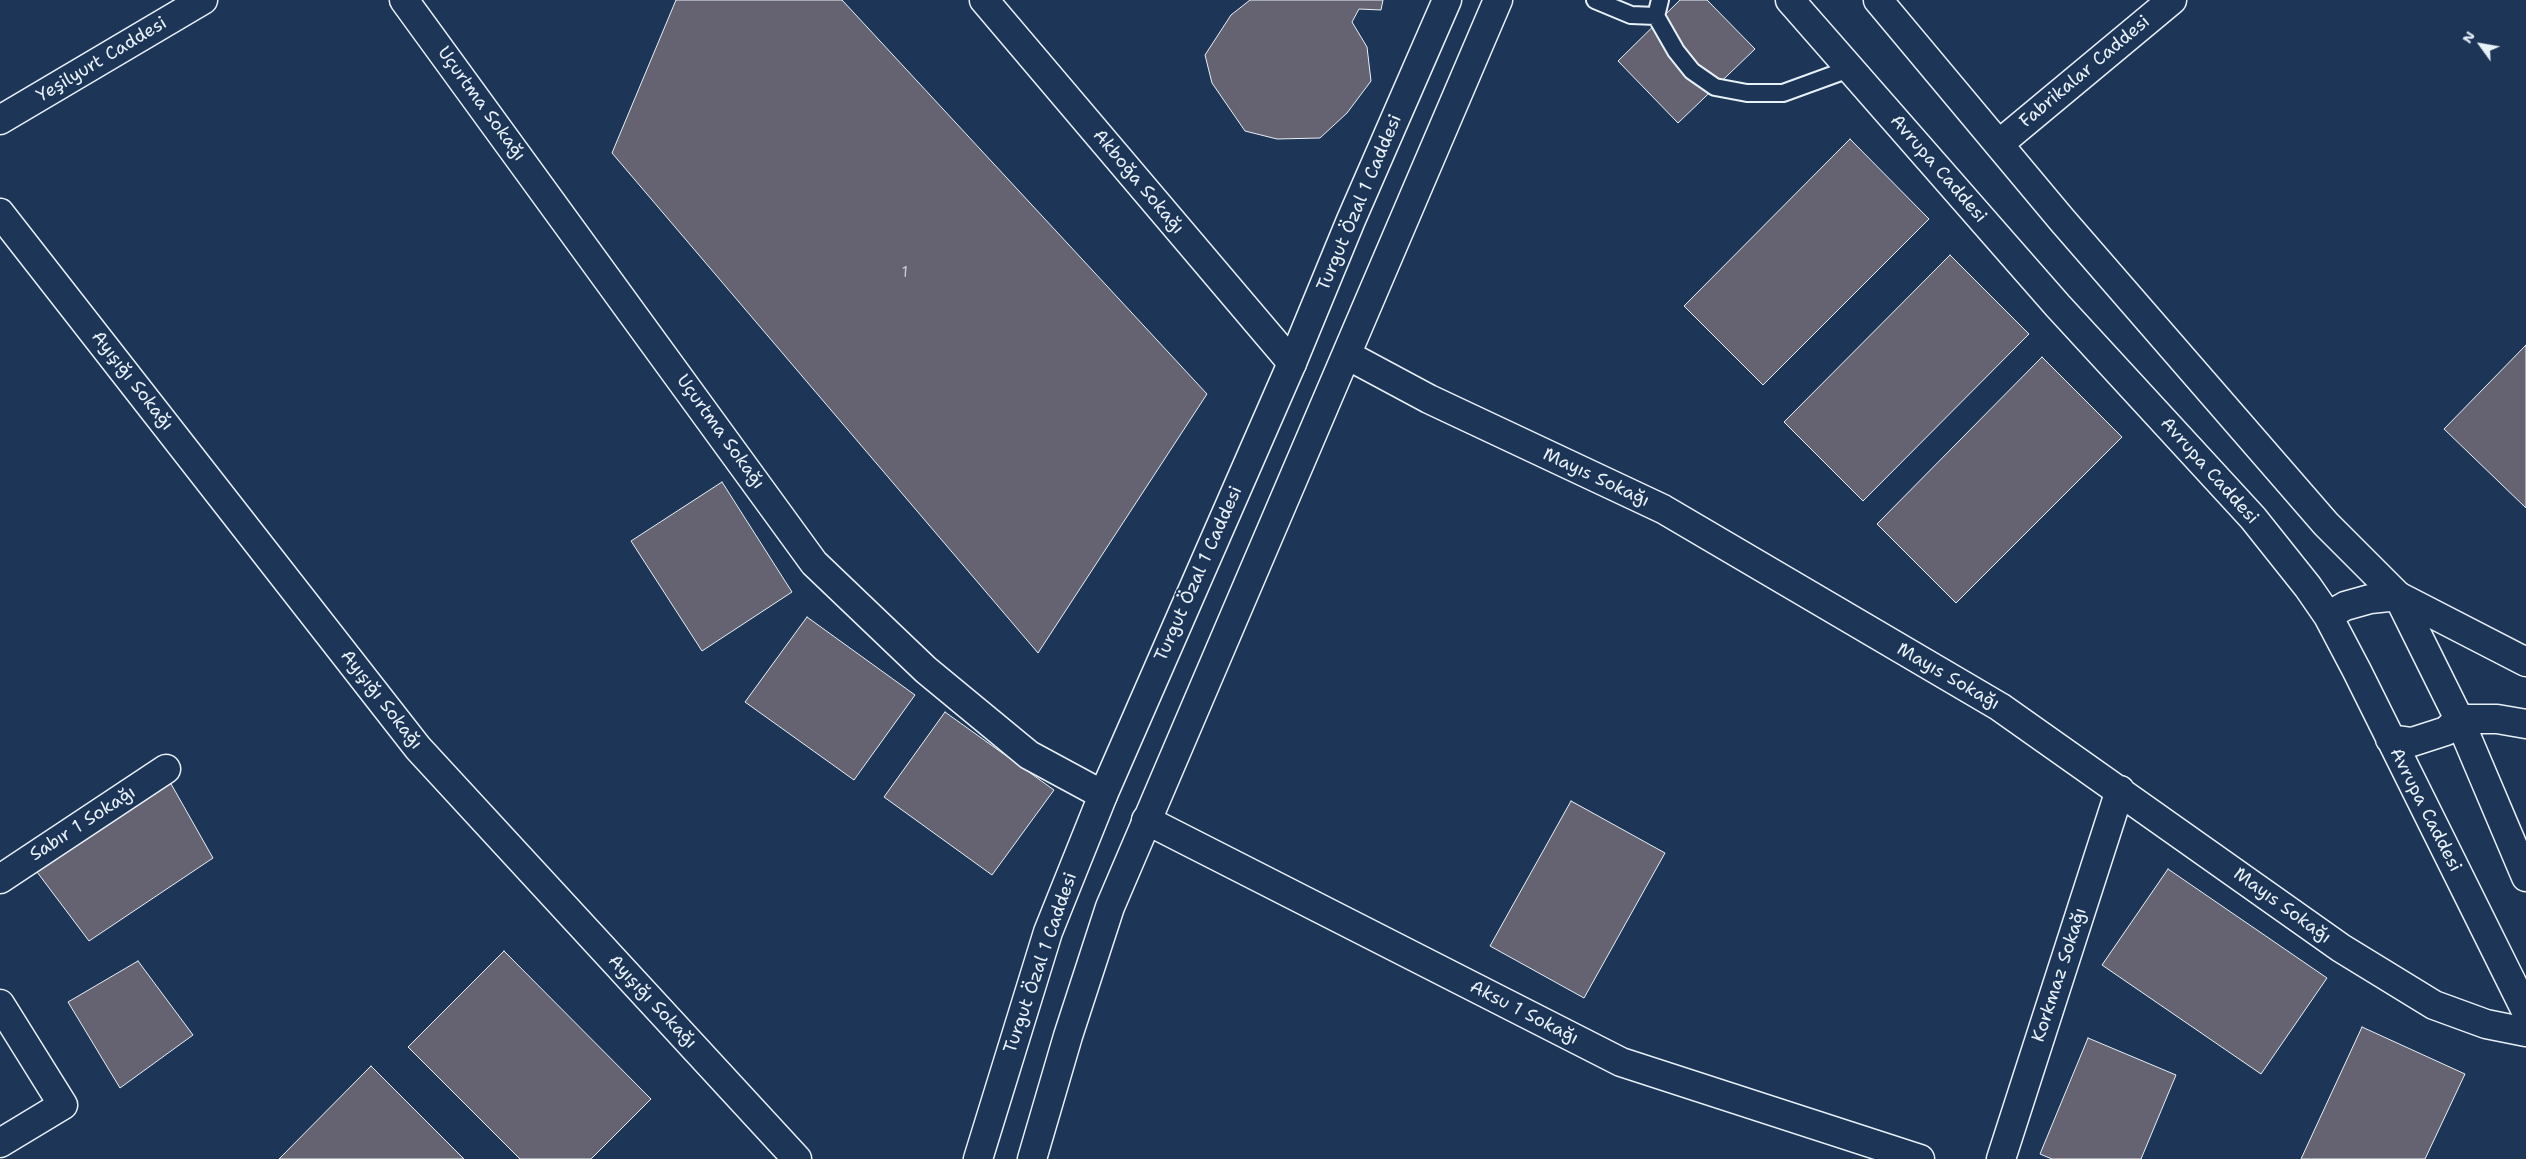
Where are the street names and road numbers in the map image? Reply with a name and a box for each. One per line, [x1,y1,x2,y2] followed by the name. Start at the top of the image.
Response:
[2016,11,2154,133] street label: Fabrikalar Caddesi
[33,13,171,107] street label: Yeşilyurt Caddesi
[432,43,530,165] street label: Uçurtma Sokağı
[1885,111,1991,227] street label: Avrupa Caddesi
[1313,112,1407,294] street label: Turgut Özal 1 Caddesi
[1088,125,1188,239] street label: Akboğa Sokağı
[86,327,178,435] street label: Ayışığı Sokağı
[671,371,769,493] street label: Uçurtma Sokağı
[2155,413,2263,529] street label: Avrupa Caddesi
[1539,444,1653,512] street label: Mayıs Sokağı
[1151,483,1247,665] street label: Turgut Özal 1 Caddesi
[1893,639,2003,715] street label: Mayıs Sokağı
[335,646,427,754] street label: Ayışığı Sokağı
[2384,744,2466,876] street label: Avrupa Caddesi
[26,782,140,866] street label: Sabır 1 Sokağı
[2229,863,2335,949] street label: Mayıs Sokağı
[1000,870,1082,1056] street label: Turgut Özal 1 Caddesi
[2028,905,2092,1045] street label: Korkmaz Sokağı
[603,951,701,1053] street label: Ayışığı Sokağı
[1466,976,1582,1050] street label: Aksu 1 Sokağı

